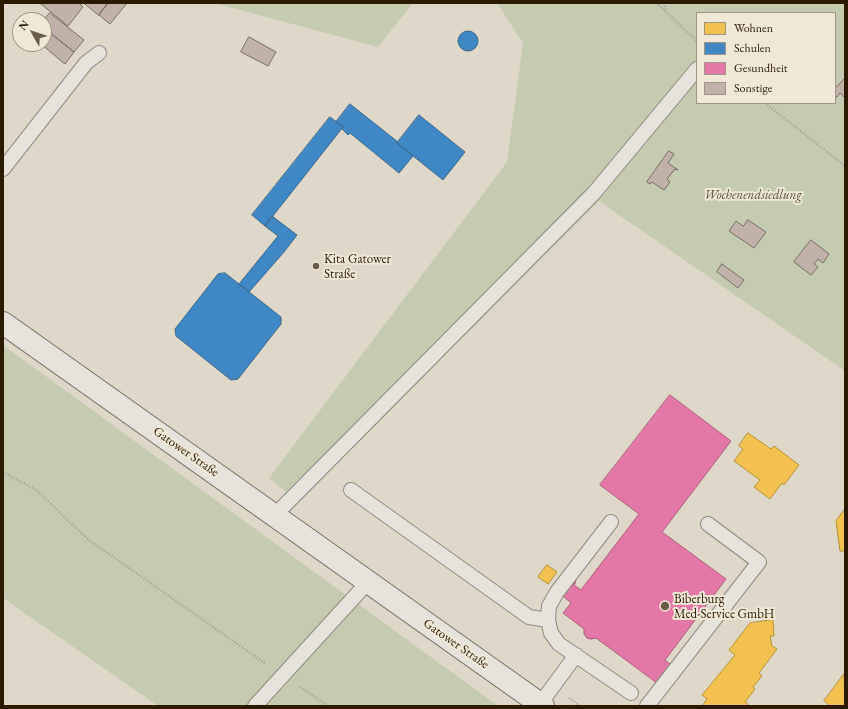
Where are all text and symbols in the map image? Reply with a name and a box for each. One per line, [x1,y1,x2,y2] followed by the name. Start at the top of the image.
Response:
[12,12,52,52] north arrow
[696,12,836,104] legend
[15,17,32,33] text: N
[734,20,773,36] text: Wohnen
[734,40,771,56] text: Schulen
[734,60,788,76] text: Gesundheit
[734,80,772,96] text: Sonstige
[704,187,802,203] park label: Wochenendsiedlung
[324,251,391,282] place label: Kita Gatower Straße
[311,261,321,271] marker: Kita Gatower Straße
[150,424,222,480] street label: Gatower Straße
[674,591,774,622] place label: Biberburg Med-Service GmbH
[659,600,671,612] marker: Biberburg Med-Service GmbH
[420,616,492,672] street label: Gatower Straße

